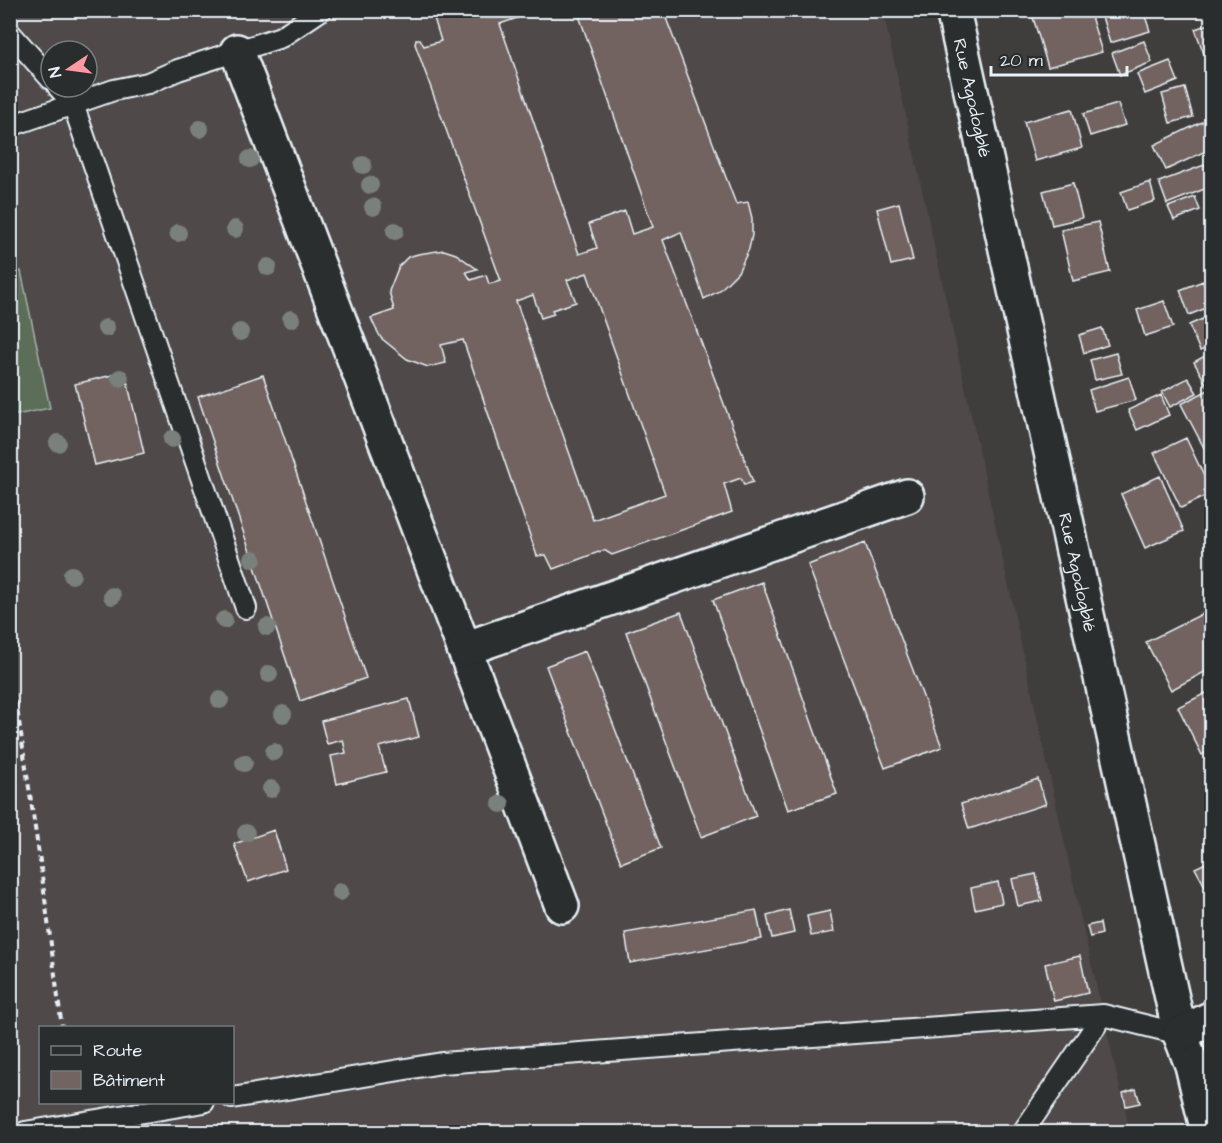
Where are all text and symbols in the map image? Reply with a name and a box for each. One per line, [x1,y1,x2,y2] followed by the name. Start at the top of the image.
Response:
[947,36,997,160] street label: Rue Agodogblé
[39,39,99,99] north arrow
[991,39,1128,77] scale bar
[1000,48,1043,73] text: 20 m
[44,65,67,80] text: N
[1052,511,1103,635] street label: Rue Agodogblé
[39,1026,234,1104] legend
[93,1038,142,1063] text: Route
[93,1068,166,1093] text: Bâtiment

